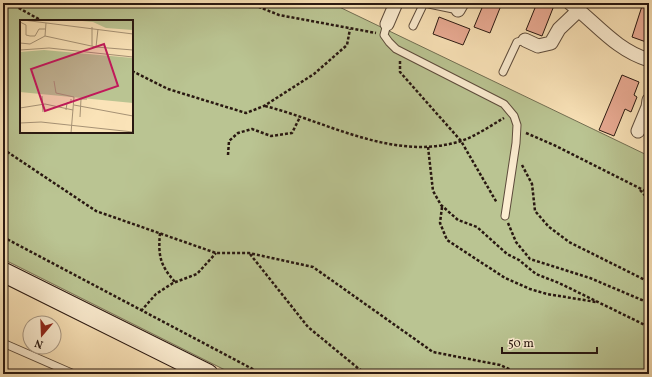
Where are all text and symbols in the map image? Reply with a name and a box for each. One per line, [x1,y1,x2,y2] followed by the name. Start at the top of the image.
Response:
[20,20,133,133] inset map
[22,315,62,355] north arrow
[502,329,597,355] scale bar
[33,335,45,351] text: N
[508,336,534,352] text: 50 m

